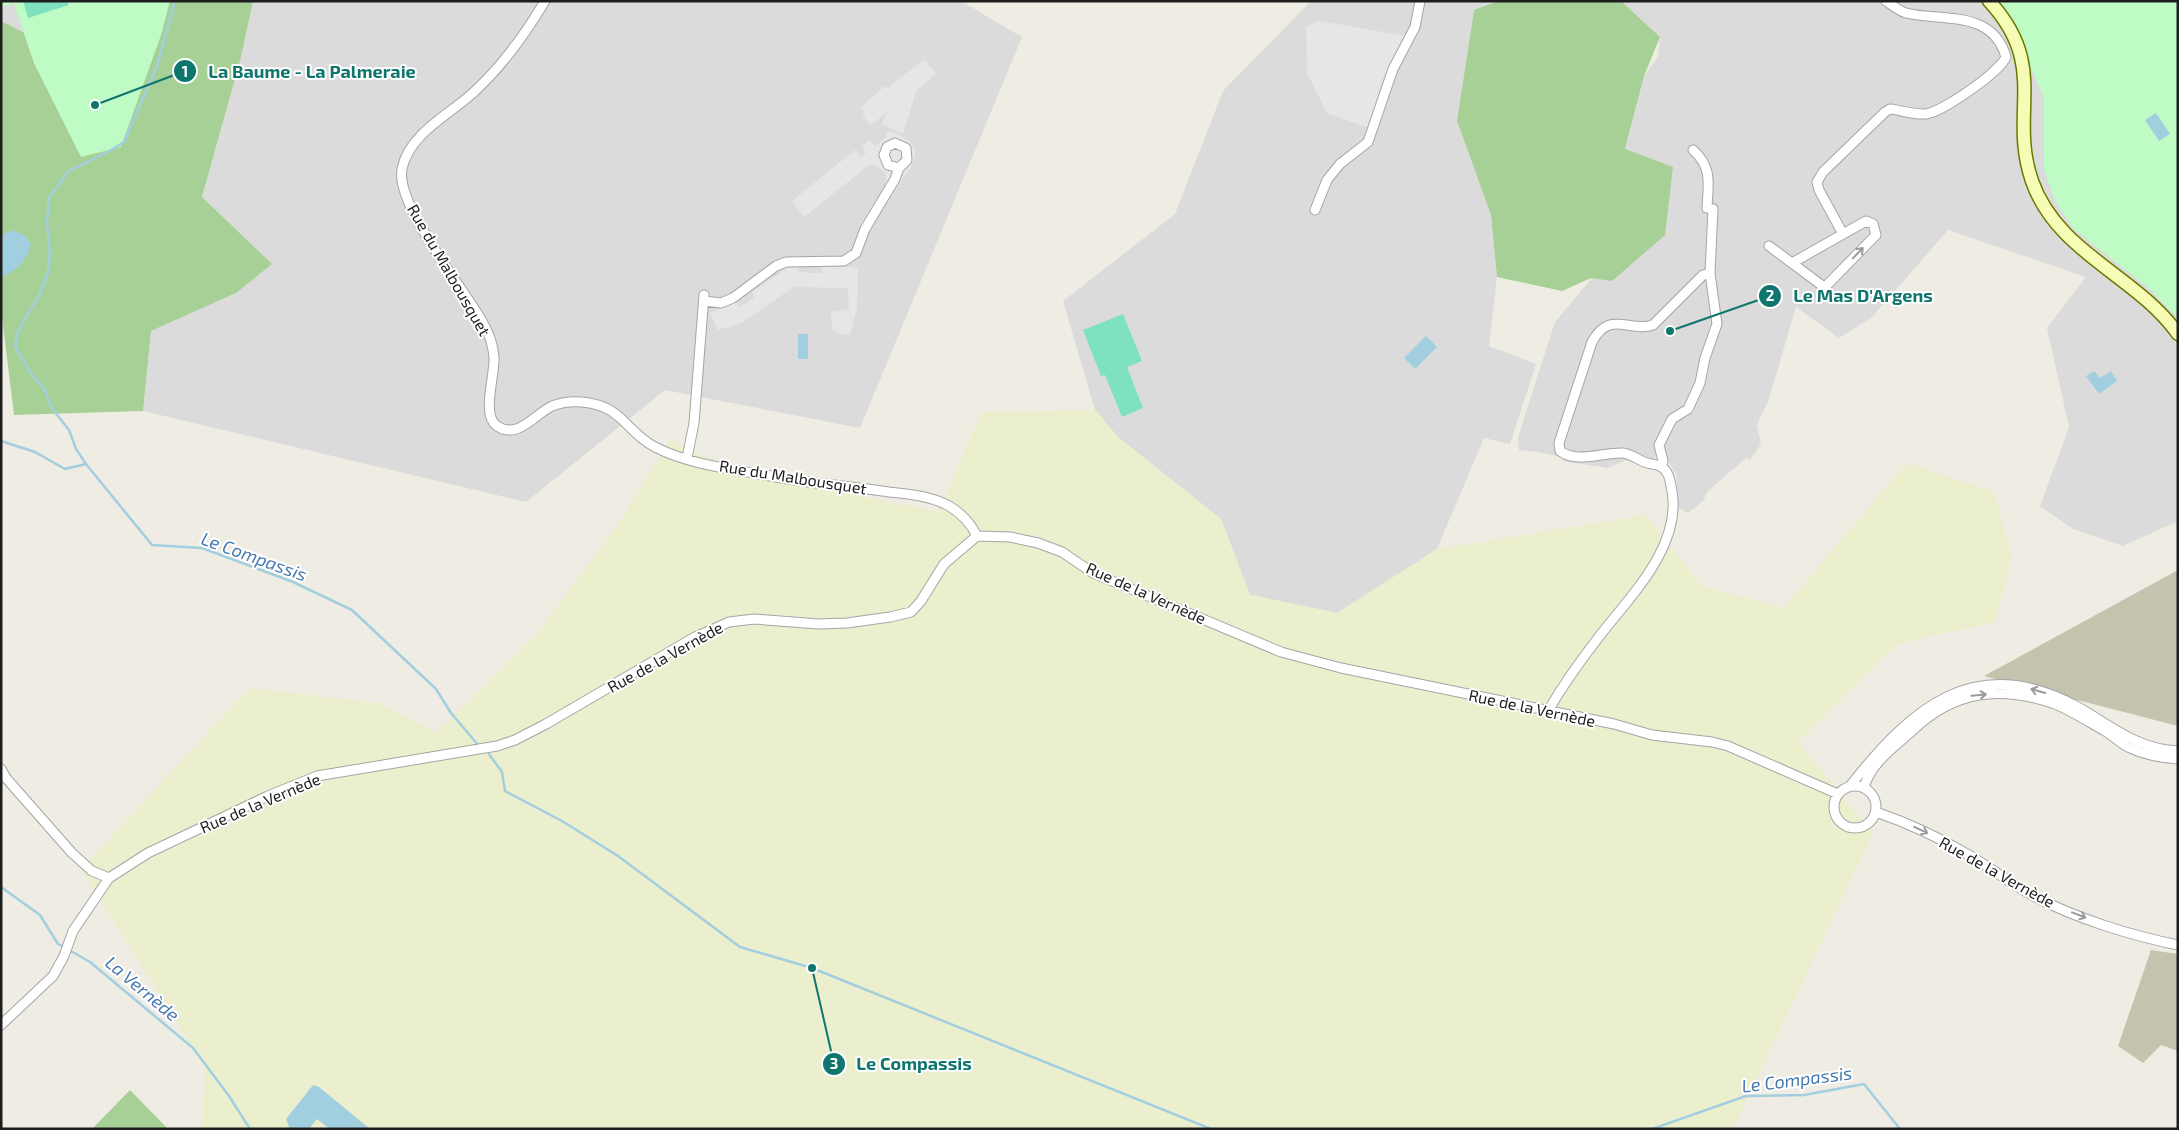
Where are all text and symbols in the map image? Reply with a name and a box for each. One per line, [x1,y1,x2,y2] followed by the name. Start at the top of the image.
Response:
[173,55,425,88] callout: La Baume - La Palmeraie
[208,60,416,82] text: La Baume - La Palmeraie
[182,62,188,80] text: 1
[404,200,495,339] street label: Rue du Malbousquet
[1852,247,1864,259] one-way arrow
[1758,279,1942,312] callout: Le Mas D'Argens
[1793,284,1933,306] text: Le Mas D'Argens
[1766,286,1775,304] text: 2
[718,455,868,498] street label: Rue du Malbousquet
[198,527,310,585] water label: Le Compassis
[1083,558,1209,627] street label: Rue de la Vernède
[604,617,726,696] street label: Rue de la Vernède
[1467,685,1597,730] street label: Rue de la Vernède
[2031,686,2047,696] one-way arrow
[1970,690,1986,700] one-way arrow
[197,769,323,836] street label: Rue de la Vernède
[1913,826,1928,836] one-way arrow
[1936,832,2058,911] street label: Rue de la Vernède
[2071,911,2086,920] one-way arrow
[101,951,184,1026] water label: La Vernède
[821,1047,982,1080] callout: Le Compassis
[856,1052,972,1074] text: Le Compassis
[830,1054,838,1072] text: 3
[1740,1061,1853,1097] water label: Le Compassis

